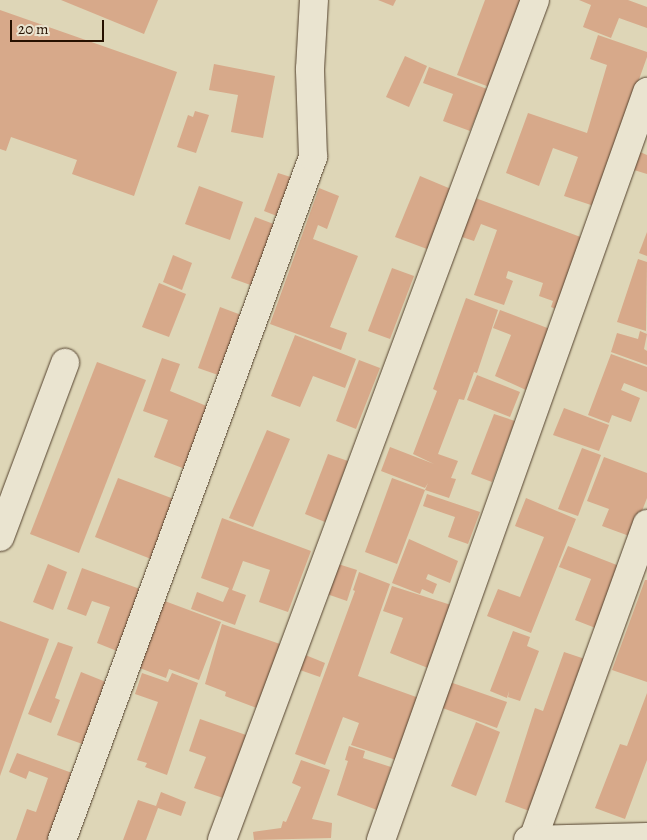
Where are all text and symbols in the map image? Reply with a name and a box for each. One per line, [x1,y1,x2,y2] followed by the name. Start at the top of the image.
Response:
[12,10,106,42] scale bar
[18,19,49,39] text: 20 m

